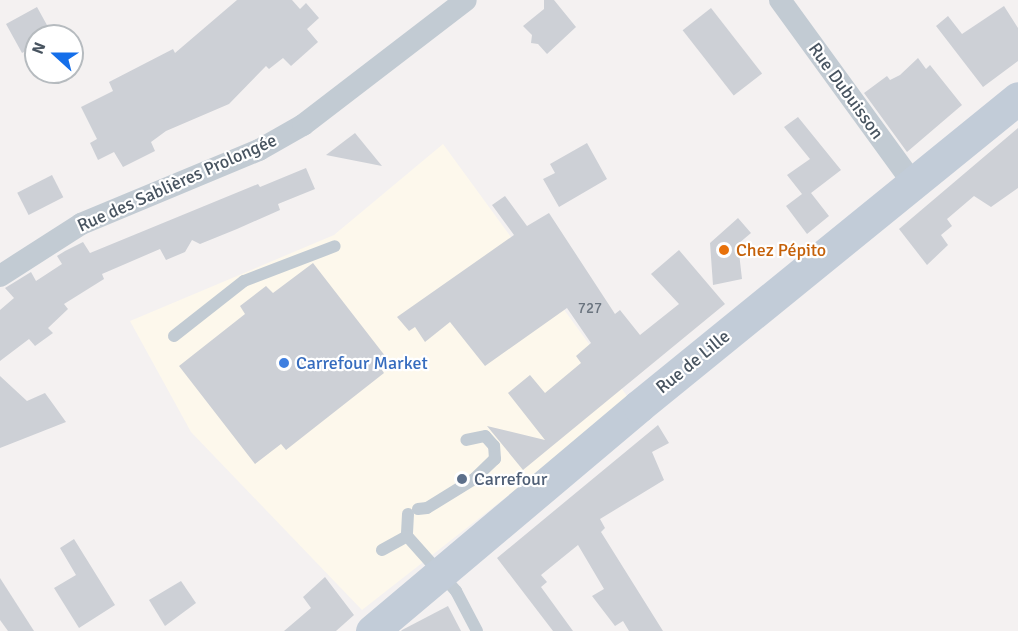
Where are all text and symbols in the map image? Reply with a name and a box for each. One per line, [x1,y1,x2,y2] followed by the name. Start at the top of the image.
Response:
[24,24,84,84] north arrow
[28,39,50,57] text: N
[804,39,888,143] street label: Rue Dubuisson
[74,129,280,237] street label: Rue des Sablières Prolongée
[736,239,826,261] place label: Chez Pépito
[717,243,731,257] marker: Chez Pépito
[578,300,602,318] house number: 727
[652,326,734,398] street label: Rue de Lille
[296,352,428,374] place label: Carrefour Market
[277,356,291,370] marker: Carrefour Market
[474,468,547,490] place label: Carrefour
[455,472,469,486] marker: Carrefour

